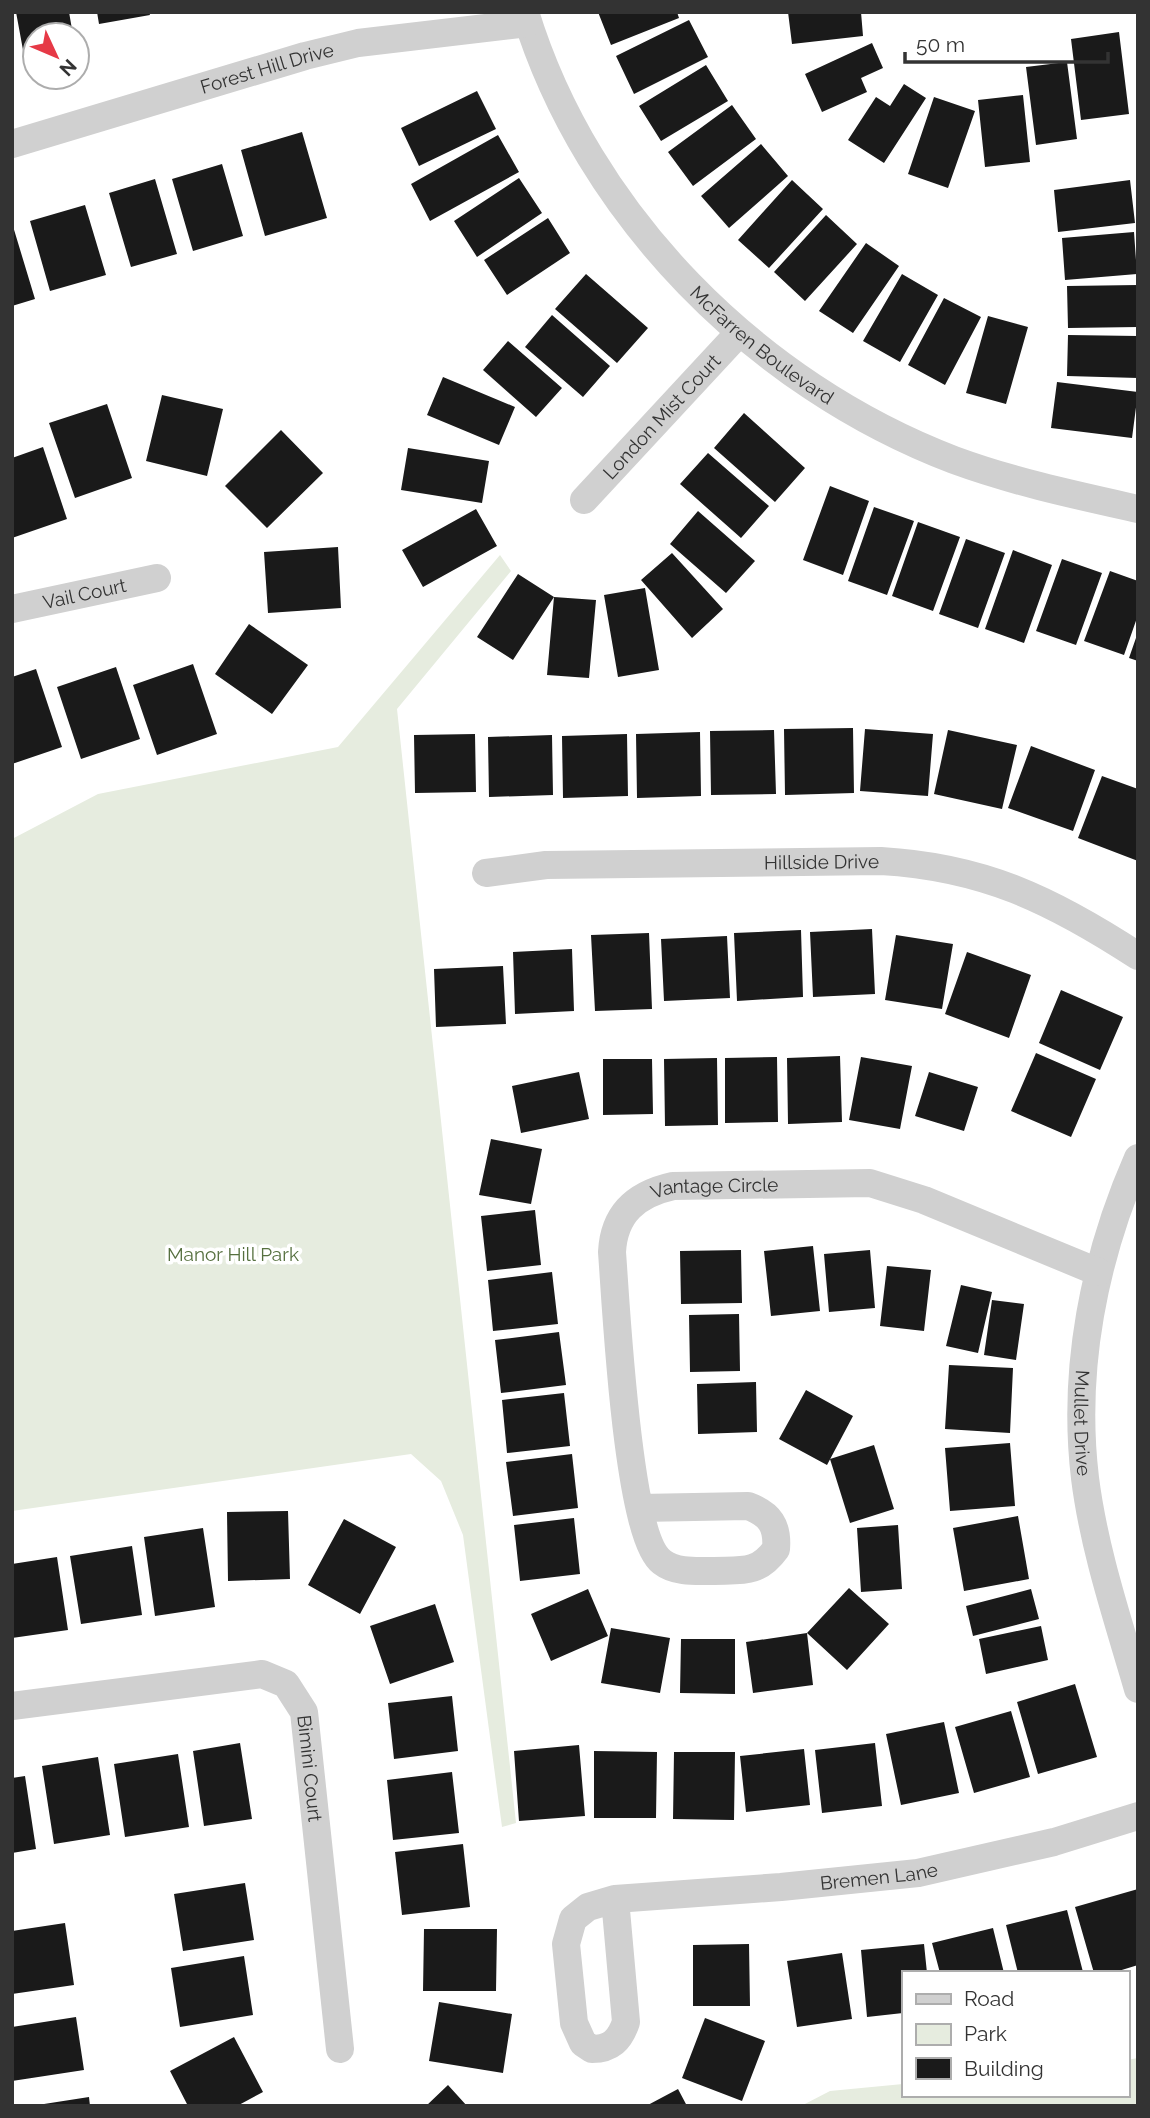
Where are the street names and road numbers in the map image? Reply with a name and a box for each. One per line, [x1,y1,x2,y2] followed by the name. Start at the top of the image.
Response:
[197,38,336,98] street label: Forest Hill Drive
[686,281,838,409] street label: McFarren Boulevard
[598,349,725,483] street label: London Mist Court
[41,574,129,613] street label: Vail Court
[764,850,879,873] street label: Hillside Drive
[647,1173,779,1203] street label: Vantage Circle
[1070,1369,1096,1477] street label: Mullet Drive
[293,1714,327,1823] street label: Bimini Court
[819,1858,940,1894] street label: Bremen Lane

